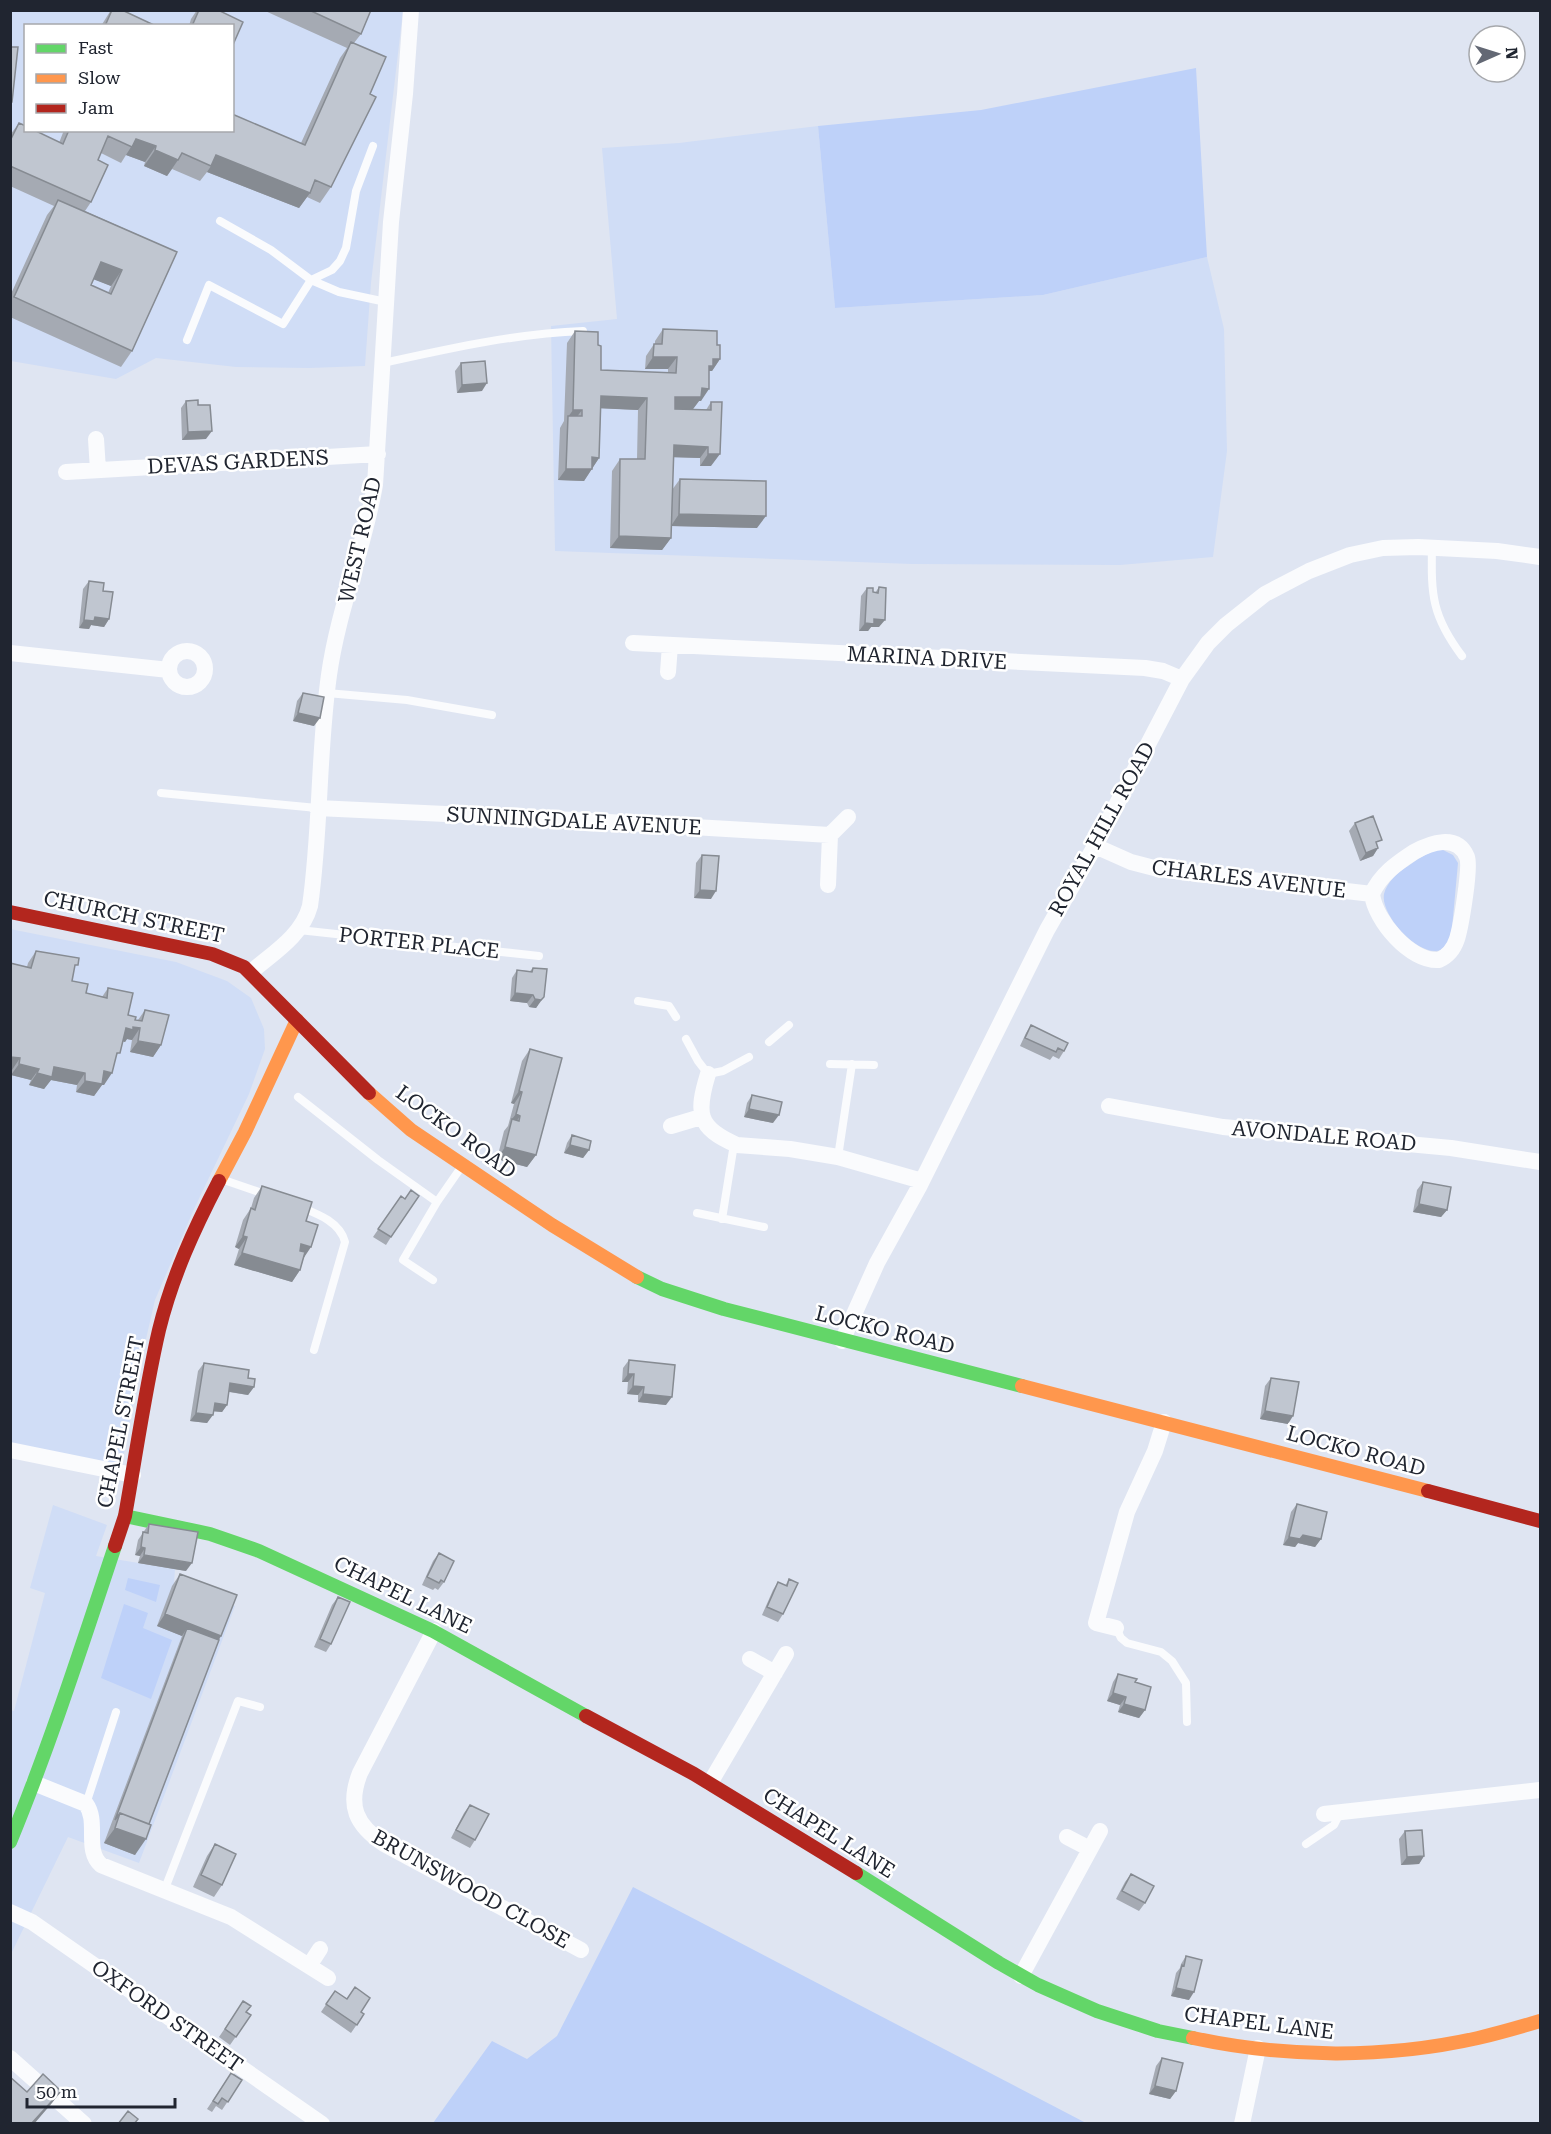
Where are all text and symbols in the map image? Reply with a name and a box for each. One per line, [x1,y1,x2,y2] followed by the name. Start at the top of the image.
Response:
[24,24,234,132] legend
[1467,24,1527,84] north arrow
[78,37,113,58] text: Fast
[1502,47,1521,60] text: N
[78,67,120,88] text: Slow
[78,97,114,118] text: Jam
[147,445,329,479] street label: DEVAS GARDENS
[334,475,386,605] street label: WEST ROAD
[846,642,1008,674] street label: MARINA DRIVE
[1044,738,1160,920] street label: ROYAL HILL ROAD
[446,802,702,840] street label: SUNNINGDALE AVENUE
[1150,855,1348,903] street label: CHARLES AVENUE
[42,886,226,948] street label: CHURCH STREET
[337,923,501,963] street label: PORTER PLACE
[391,1080,521,1184] street label: LOCKO ROAD
[1231,1116,1417,1156] street label: AVONDALE ROAD
[813,1301,957,1359] street label: LOCKO ROAD
[93,1334,149,1510] street label: CHAPEL STREET
[1284,1421,1428,1481] street label: LOCKO ROAD
[330,1551,476,1639] street label: CHAPEL LANE
[759,1783,899,1883] street label: CHAPEL LANE
[368,1825,574,1953] street label: BRUNSWOOD CLOSE
[87,1955,247,2077] street label: OXFORD STREET
[1183,2002,1335,2044] street label: CHAPEL LANE
[27,2071,176,2109] scale bar
[36,2081,77,2102] text: 50 m

